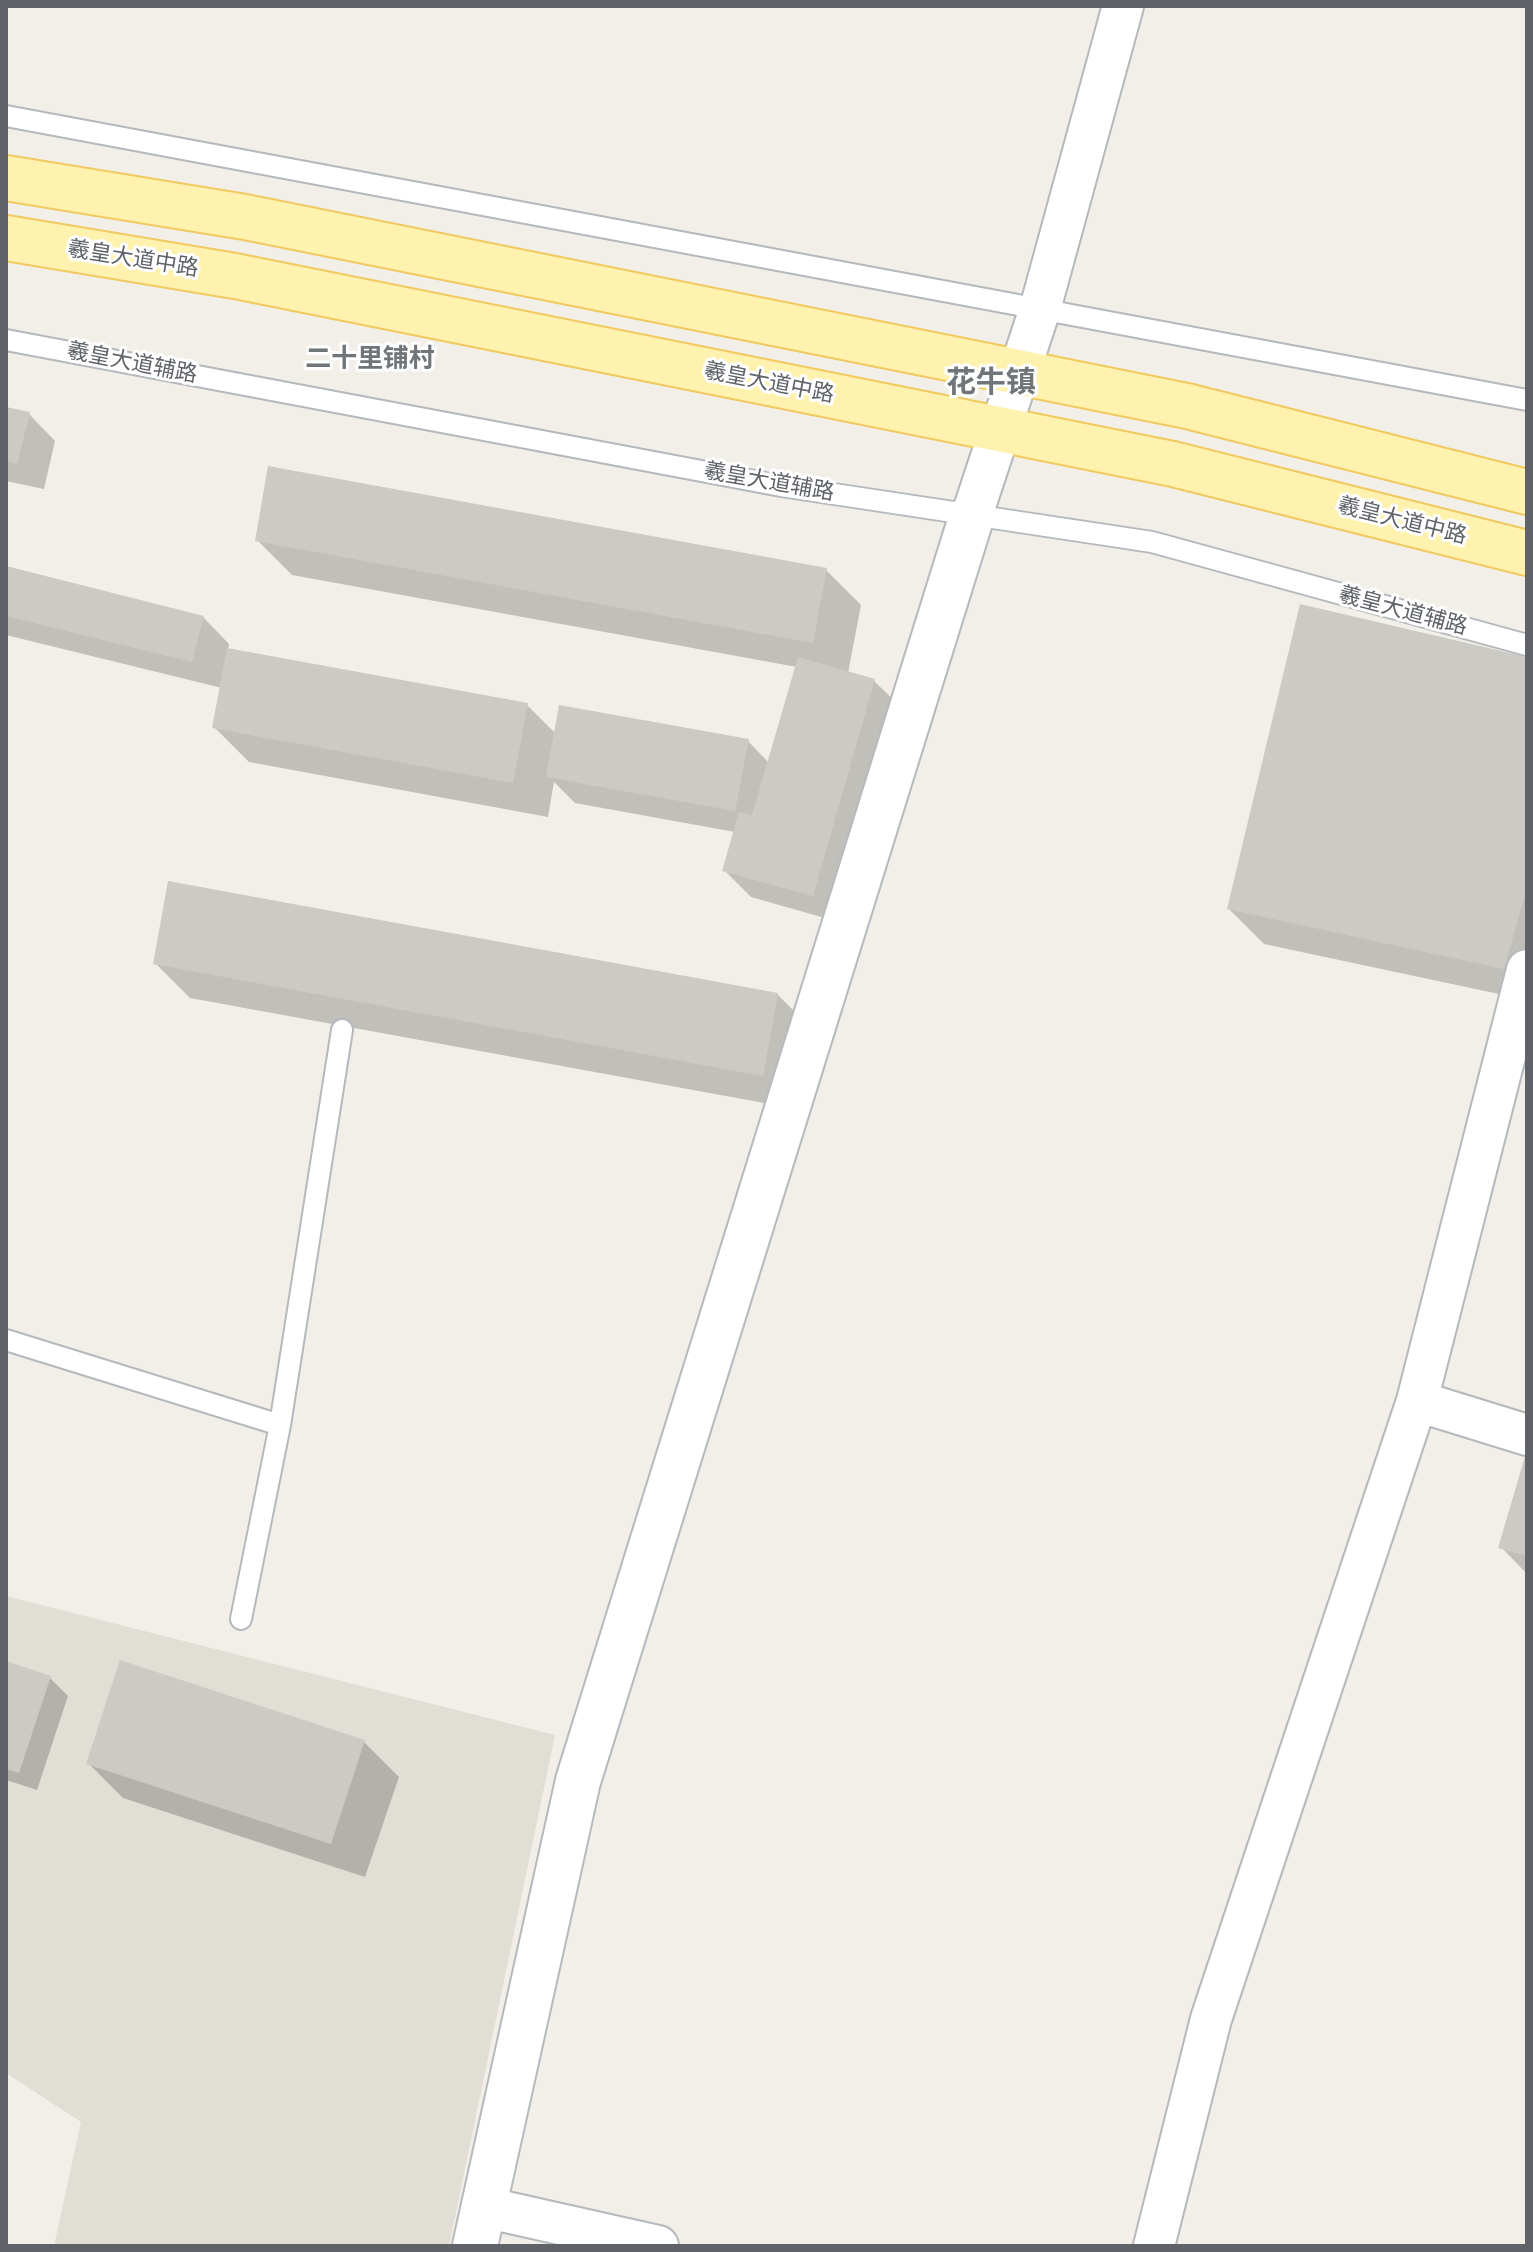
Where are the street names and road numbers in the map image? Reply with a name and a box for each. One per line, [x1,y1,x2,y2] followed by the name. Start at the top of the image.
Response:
[66,236,200,282] street label: 羲皇大道中路
[65,337,199,389] street label: 羲皇大道辅路
[702,357,836,409] street label: 羲皇大道中路
[702,458,836,506] street label: 羲皇大道辅路
[1335,492,1469,550] street label: 羲皇大道中路
[1336,581,1470,641] street label: 羲皇大道辅路

